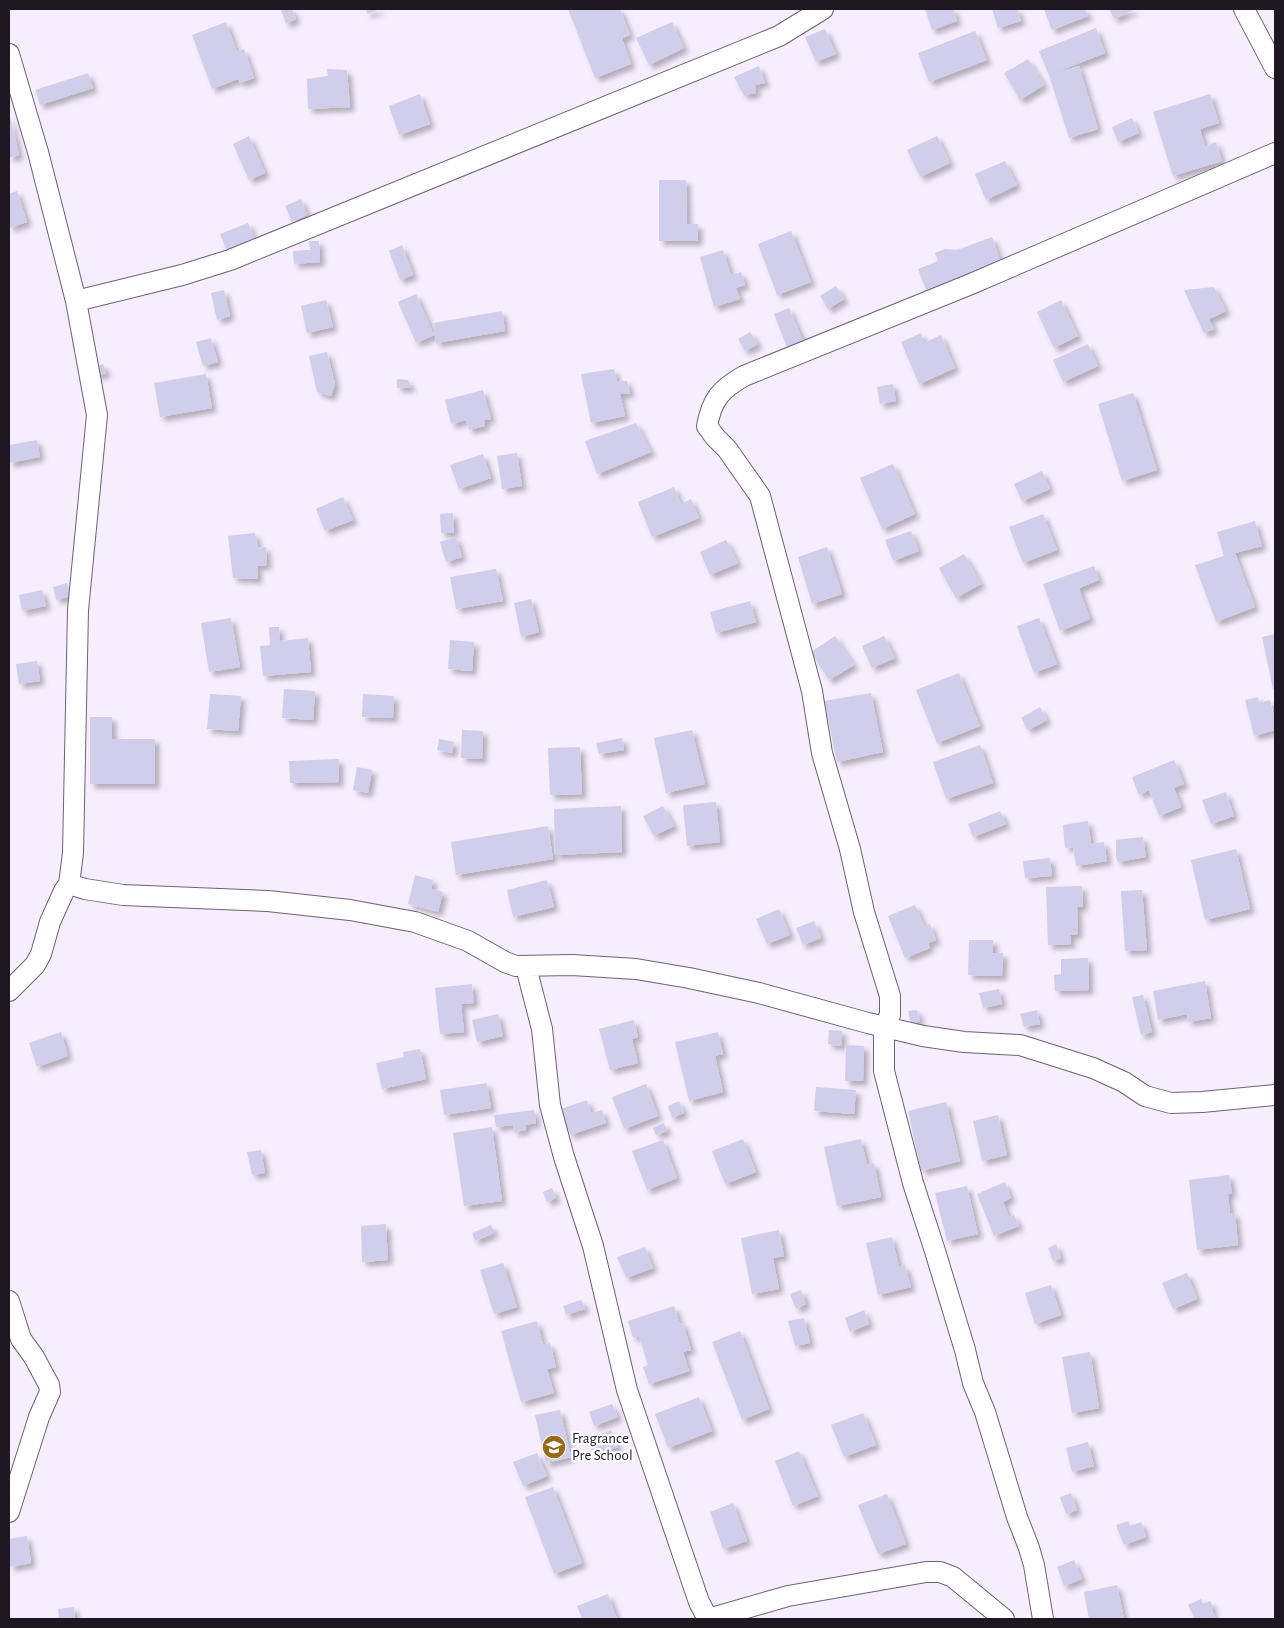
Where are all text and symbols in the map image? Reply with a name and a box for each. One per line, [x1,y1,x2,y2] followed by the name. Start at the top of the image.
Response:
[572,1431,633,1463] place label: Fragrance Pre School
[541,1434,567,1460] school or university icon: Fragrance Pre School

